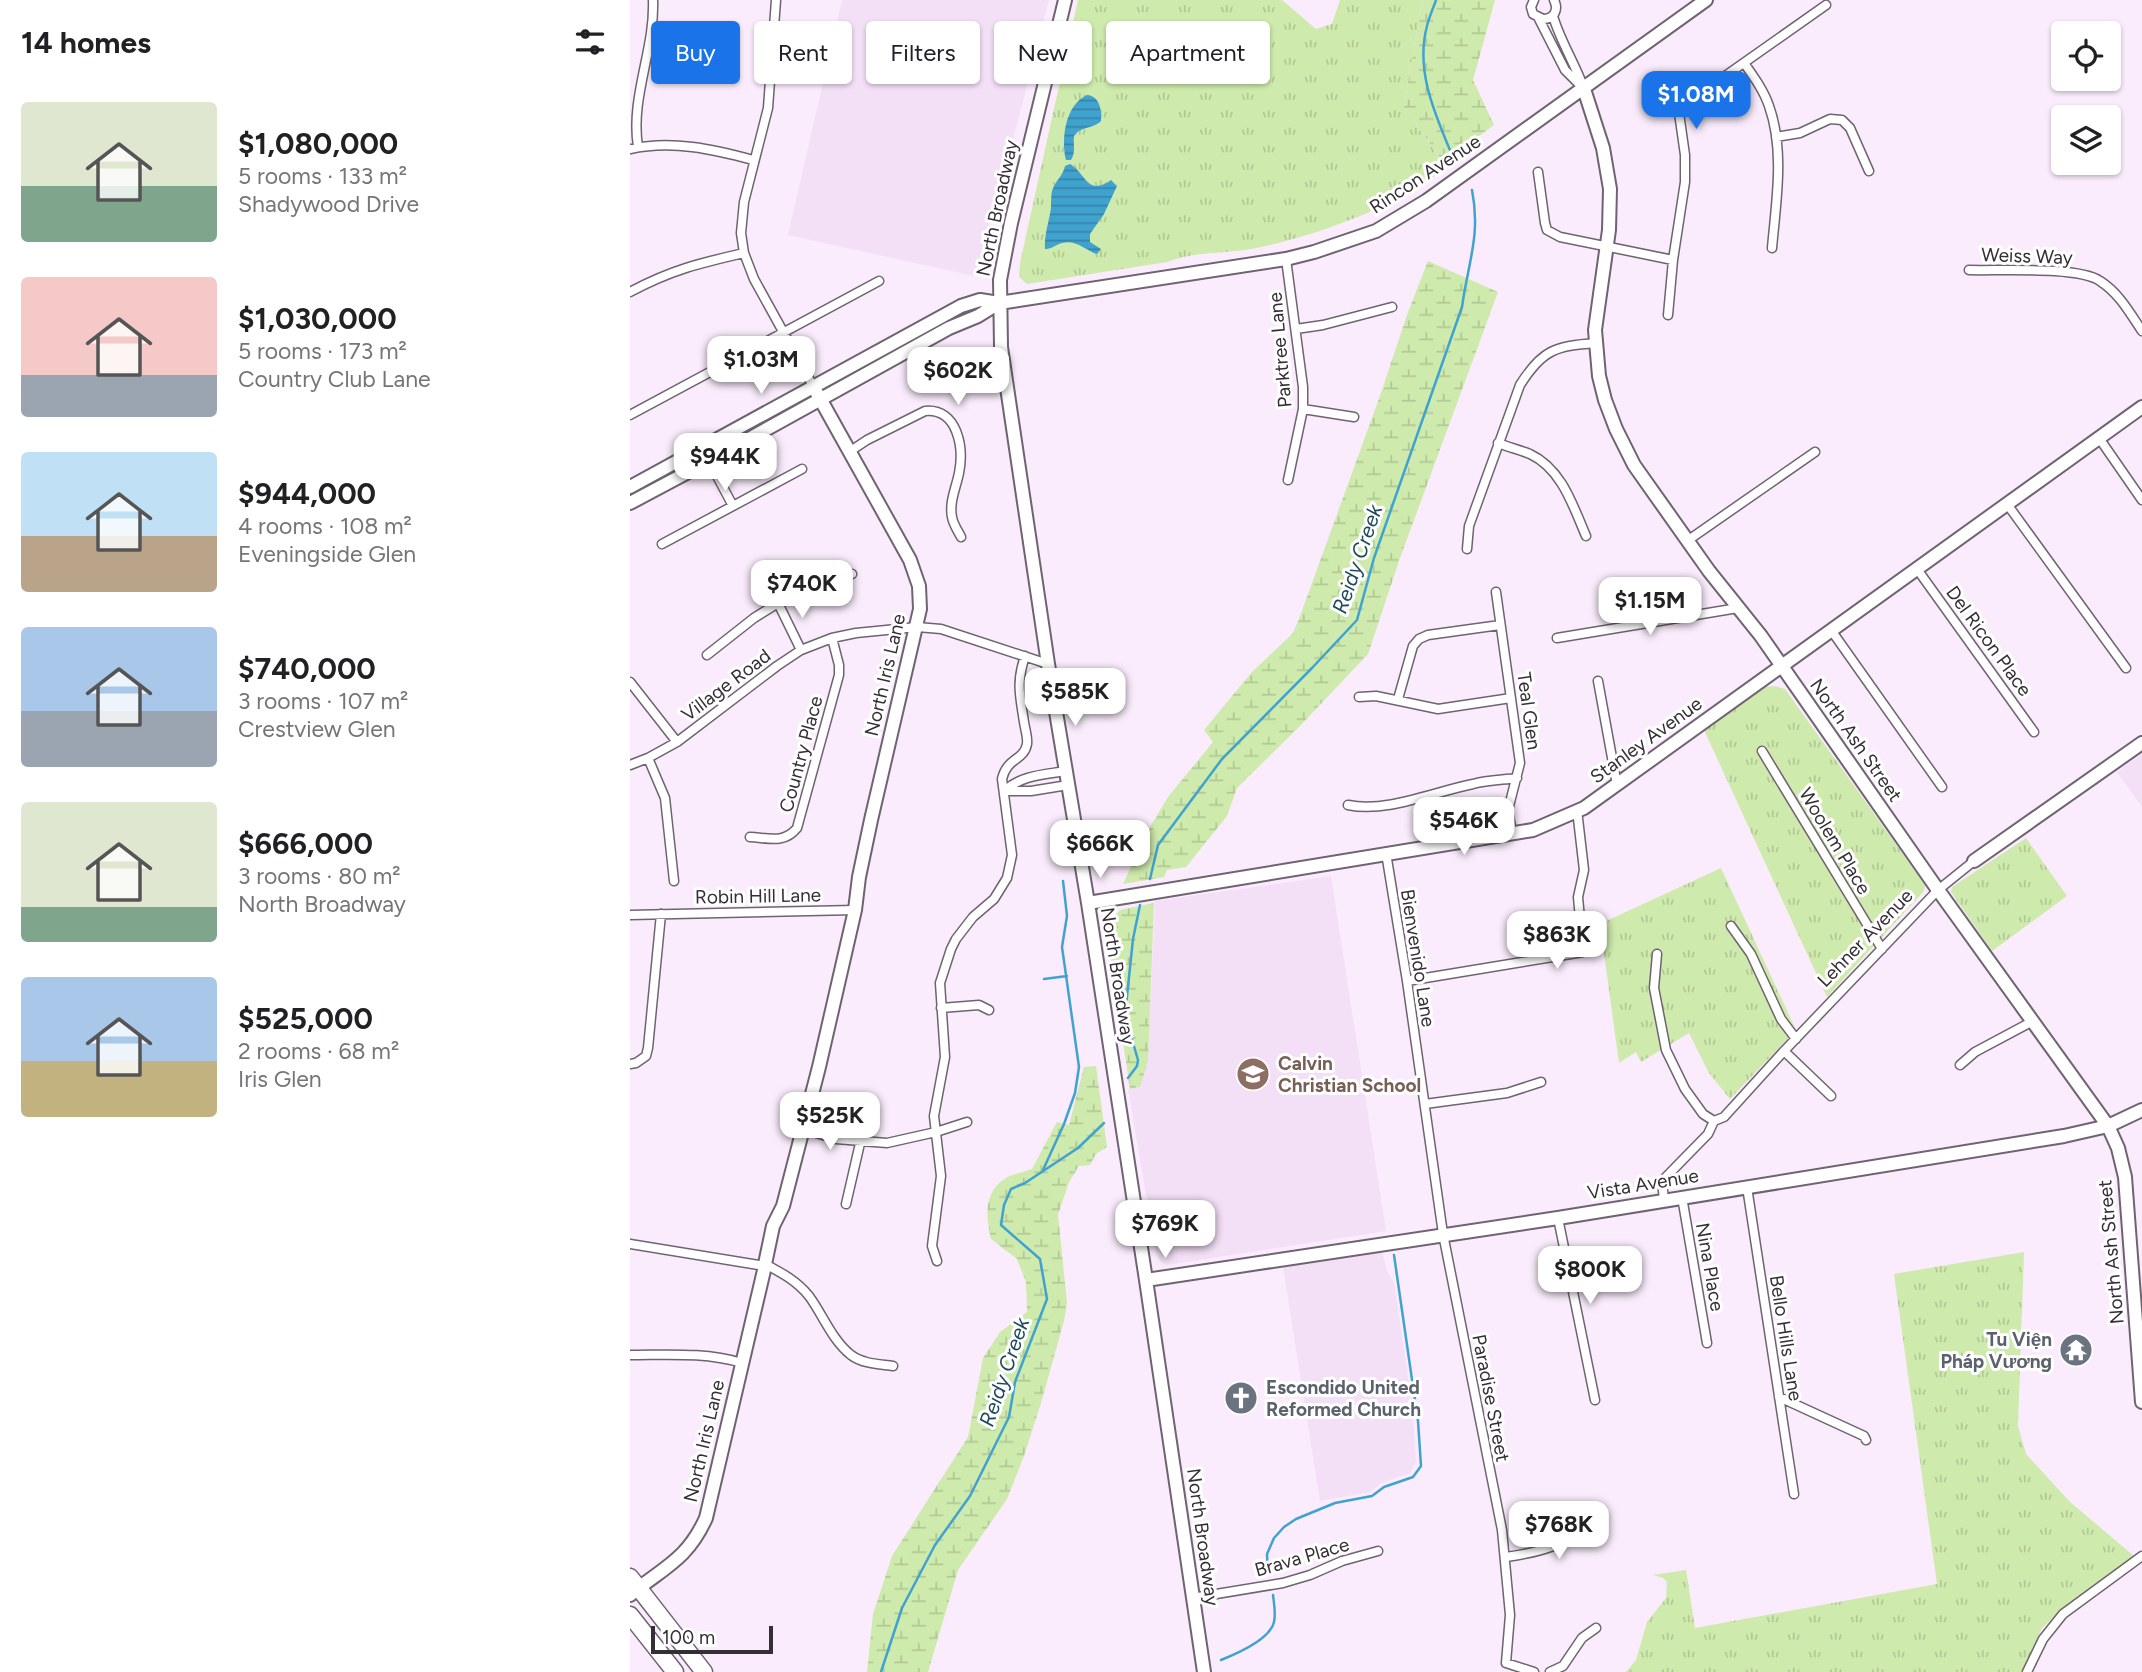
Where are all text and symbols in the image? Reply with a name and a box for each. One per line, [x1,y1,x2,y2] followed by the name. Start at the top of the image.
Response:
[651,21,740,84] chip: Buy
[754,21,852,84] chip: Rent
[866,21,980,84] chip: Filters
[994,21,1092,84] chip: New
[1106,21,1270,84] chip: Apartment
[2051,21,2121,175] map controls
[2051,21,2121,91] button: locate
[571,23,609,61] icon: filters
[21,24,151,61] text: 14 homes
[1639,72,1753,131] pin: $1.08M
[1658,80,1734,108] text: $1.08M
[2051,105,2121,175] button: layers
[238,125,398,162] text: $1,080,000
[77,130,161,214] icon: home
[1365,130,1485,218] street label: Rincon Avenue
[971,138,1023,278] street label: North Broadway
[238,162,407,190] text: 5 rooms · 133 m²
[238,190,419,218] text: Shadywood Drive
[1981,243,2073,269] street label: Weiss Way
[1264,291,1296,409] street label: Parktree Lane
[238,300,397,337] text: $1,030,000
[77,305,161,389] icon: home
[704,336,818,396] pin: $1.03M
[238,337,407,365] text: 5 rooms · 173 m²
[723,345,799,373] text: $1.03M
[909,348,1007,407] pin: $602K
[923,356,993,384] text: $602K
[238,365,431,393] text: Country Club Lane
[676,434,774,493] pin: $944K
[690,442,760,470] text: $944K
[238,475,376,512] text: $944,000
[77,480,161,564] icon: home
[1327,500,1388,617] water label: Reidy Creek
[238,512,412,540] text: 4 rooms · 108 m²
[238,540,416,568] text: Eveningside Glen
[753,560,851,620] pin: $740K
[767,569,837,597] text: $740K
[1593,578,1707,637] pin: $1.15M
[1941,581,2037,701] street label: Del Ricon Place
[1615,586,1685,614] text: $1.15M
[860,612,910,738] street label: North Iris Lane
[677,644,775,726] street label: Village Road
[238,650,376,687] text: $740,000
[77,655,161,739] icon: home
[1026,668,1124,728] pin: $585K
[1512,671,1546,751] street label: Teal Glen
[1805,674,1907,806] street label: North Ash Street
[1041,677,1109,705] text: $585K
[238,687,408,715] text: 3 rooms · 107 m²
[1586,692,1706,788] street label: Stanley Avenue
[774,693,828,815] street label: Country Place
[238,715,396,743] text: Crestview Glen
[1794,783,1876,899] street label: Woolem Place
[1415,798,1513,857] pin: $546K
[1429,806,1499,834] text: $546K
[1051,820,1149,880] pin: $666K
[238,825,373,862] text: $666,000
[1066,829,1134,857] text: $666K
[77,830,161,914] icon: home
[238,862,401,890] text: 3 rooms · 80 m²
[695,883,821,909] street label: Robin Hill Lane
[1813,884,1917,992] street label: Lehner Avenue
[1396,887,1440,1029] street label: Bienvenido Lane
[238,890,406,918] text: North Broadway
[1096,906,1140,1046] street label: North Broadway
[1508,912,1606,971] pin: $863K
[1523,920,1591,948] text: $863K
[238,1000,373,1037] text: $525,000
[77,1005,161,1089] icon: home
[238,1037,399,1065] text: 2 rooms · 68 m²
[1278,1052,1421,1097] place label: Calvin Christian School
[1234,1055,1272,1093] school or university icon: Calvin Christian School
[238,1065,322,1093] text: Iris Glen
[781,1092,879,1152] pin: $525K
[796,1101,864,1129] text: $525K
[1586,1164,1700,1204] street label: Vista Avenue
[2093,1179,2129,1325] street label: North Ash Street
[1116,1200,1214,1260] pin: $769K
[1131,1209,1199,1237] text: $769K
[1691,1221,1729,1313] street label: Nina Place
[1541,1246,1639,1306] pin: $800K
[1554,1255,1626,1283] text: $800K
[1765,1273,1807,1403] street label: Bello Hills Lane
[974,1313,1035,1430] water label: Reidy Creek
[1941,1328,2052,1373] place label: Tu Viện Pháp Vương
[2057,1331,2095,1369] temple icon: Tu Viện Pháp Vương
[1467,1332,1515,1464] street label: Paradise Street
[1266,1376,1421,1421] place label: Escondido United Reformed Church
[679,1378,729,1504] street label: North Iris Lane
[1222,1379,1260,1417] church icon: Escondido United Reformed Church
[1182,1467,1224,1607] street label: North Broadway
[1510,1502,1608,1561] pin: $768K
[1525,1510,1593,1538] text: $768K
[1252,1533,1352,1581] street label: Brava Place
[651,1623,774,1655] scale bar
[662,1626,715,1649] text: 100 m

